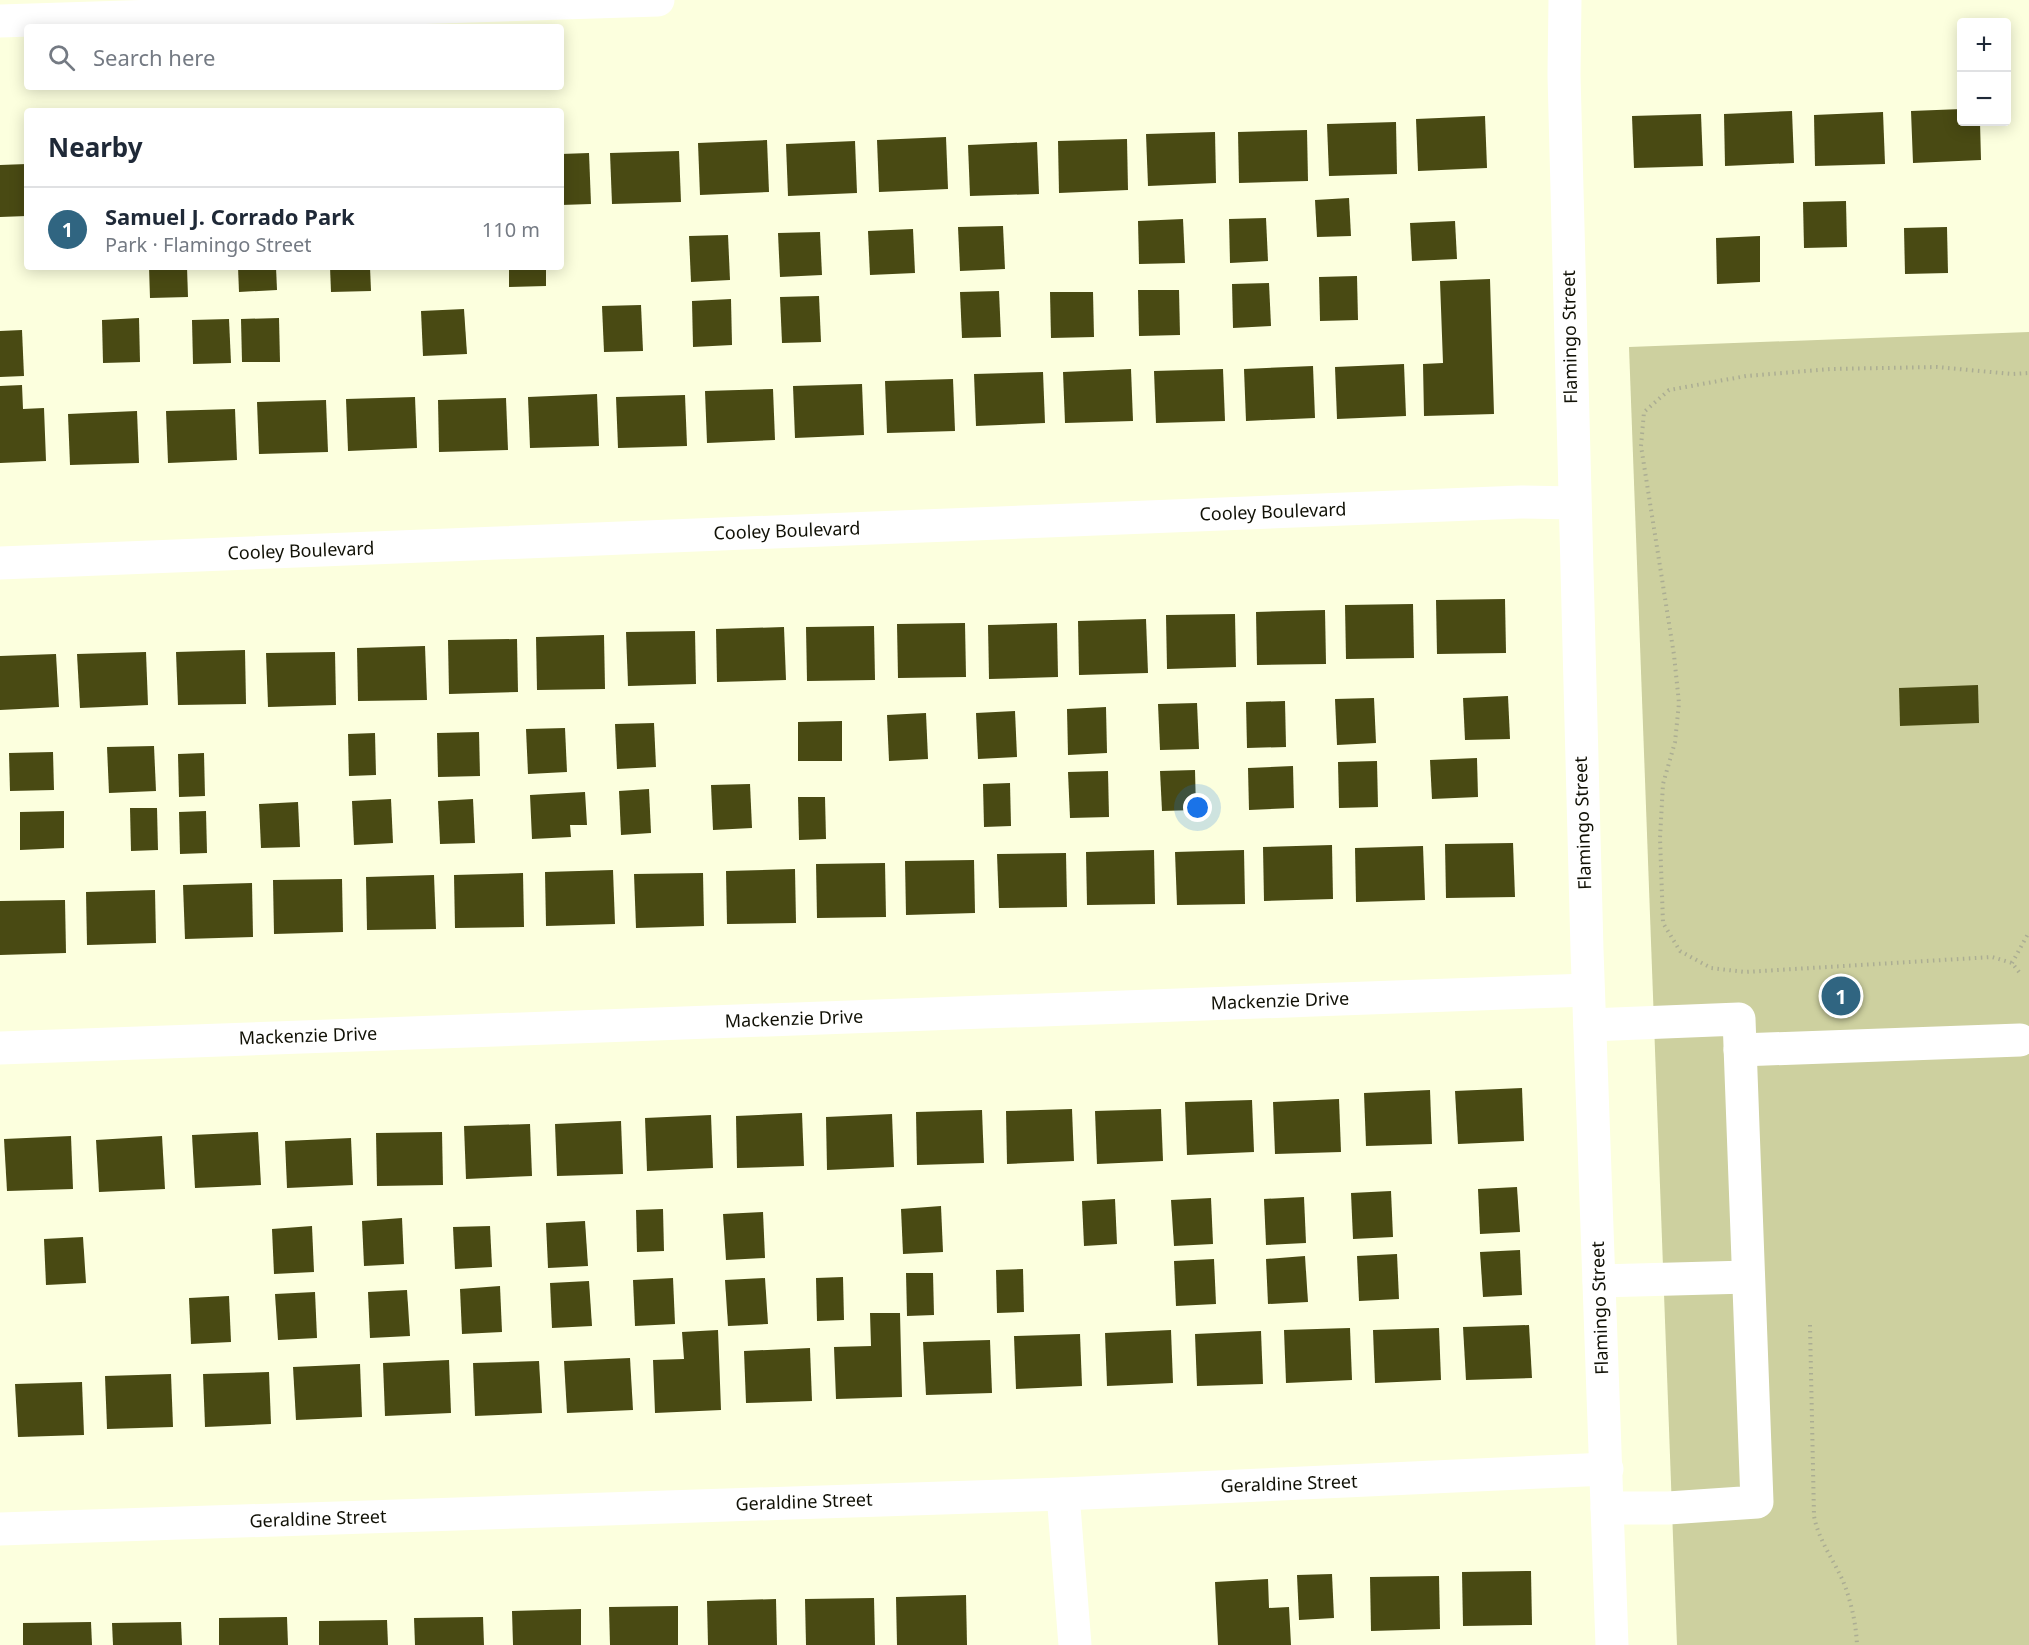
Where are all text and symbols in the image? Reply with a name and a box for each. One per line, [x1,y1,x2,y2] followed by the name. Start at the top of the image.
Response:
[1957,18,2011,126] map controls
[1957,18,2011,72] button: +
[24,24,564,90] search box
[45,41,78,74] icon: search
[93,42,215,72] text: Search here
[1957,72,2011,126] button: −
[48,129,143,165] text: Nearby
[105,201,355,231] text: Samuel J. Corrado Park
[62,216,73,243] text: 1
[482,216,540,243] text: 110 m
[105,231,311,258] text: Park · Flamingo Street
[1556,270,1582,404] street label: Flamingo Street
[1199,496,1347,526] street label: Cooley Boulevard
[713,515,861,545] street label: Cooley Boulevard
[227,535,375,565] street label: Cooley Boulevard
[1568,755,1596,890] street label: Flamingo Street
[1183,793,1212,822] your location
[1822,974,1860,1018] pin: 1
[1210,986,1350,1014] street label: Mackenzie Drive
[724,1004,864,1032] street label: Mackenzie Drive
[238,1021,378,1049] street label: Mackenzie Drive
[1585,1240,1613,1375] street label: Flamingo Street
[1220,1469,1358,1497] street label: Geraldine Street
[735,1487,873,1515] street label: Geraldine Street
[249,1504,387,1532] street label: Geraldine Street

